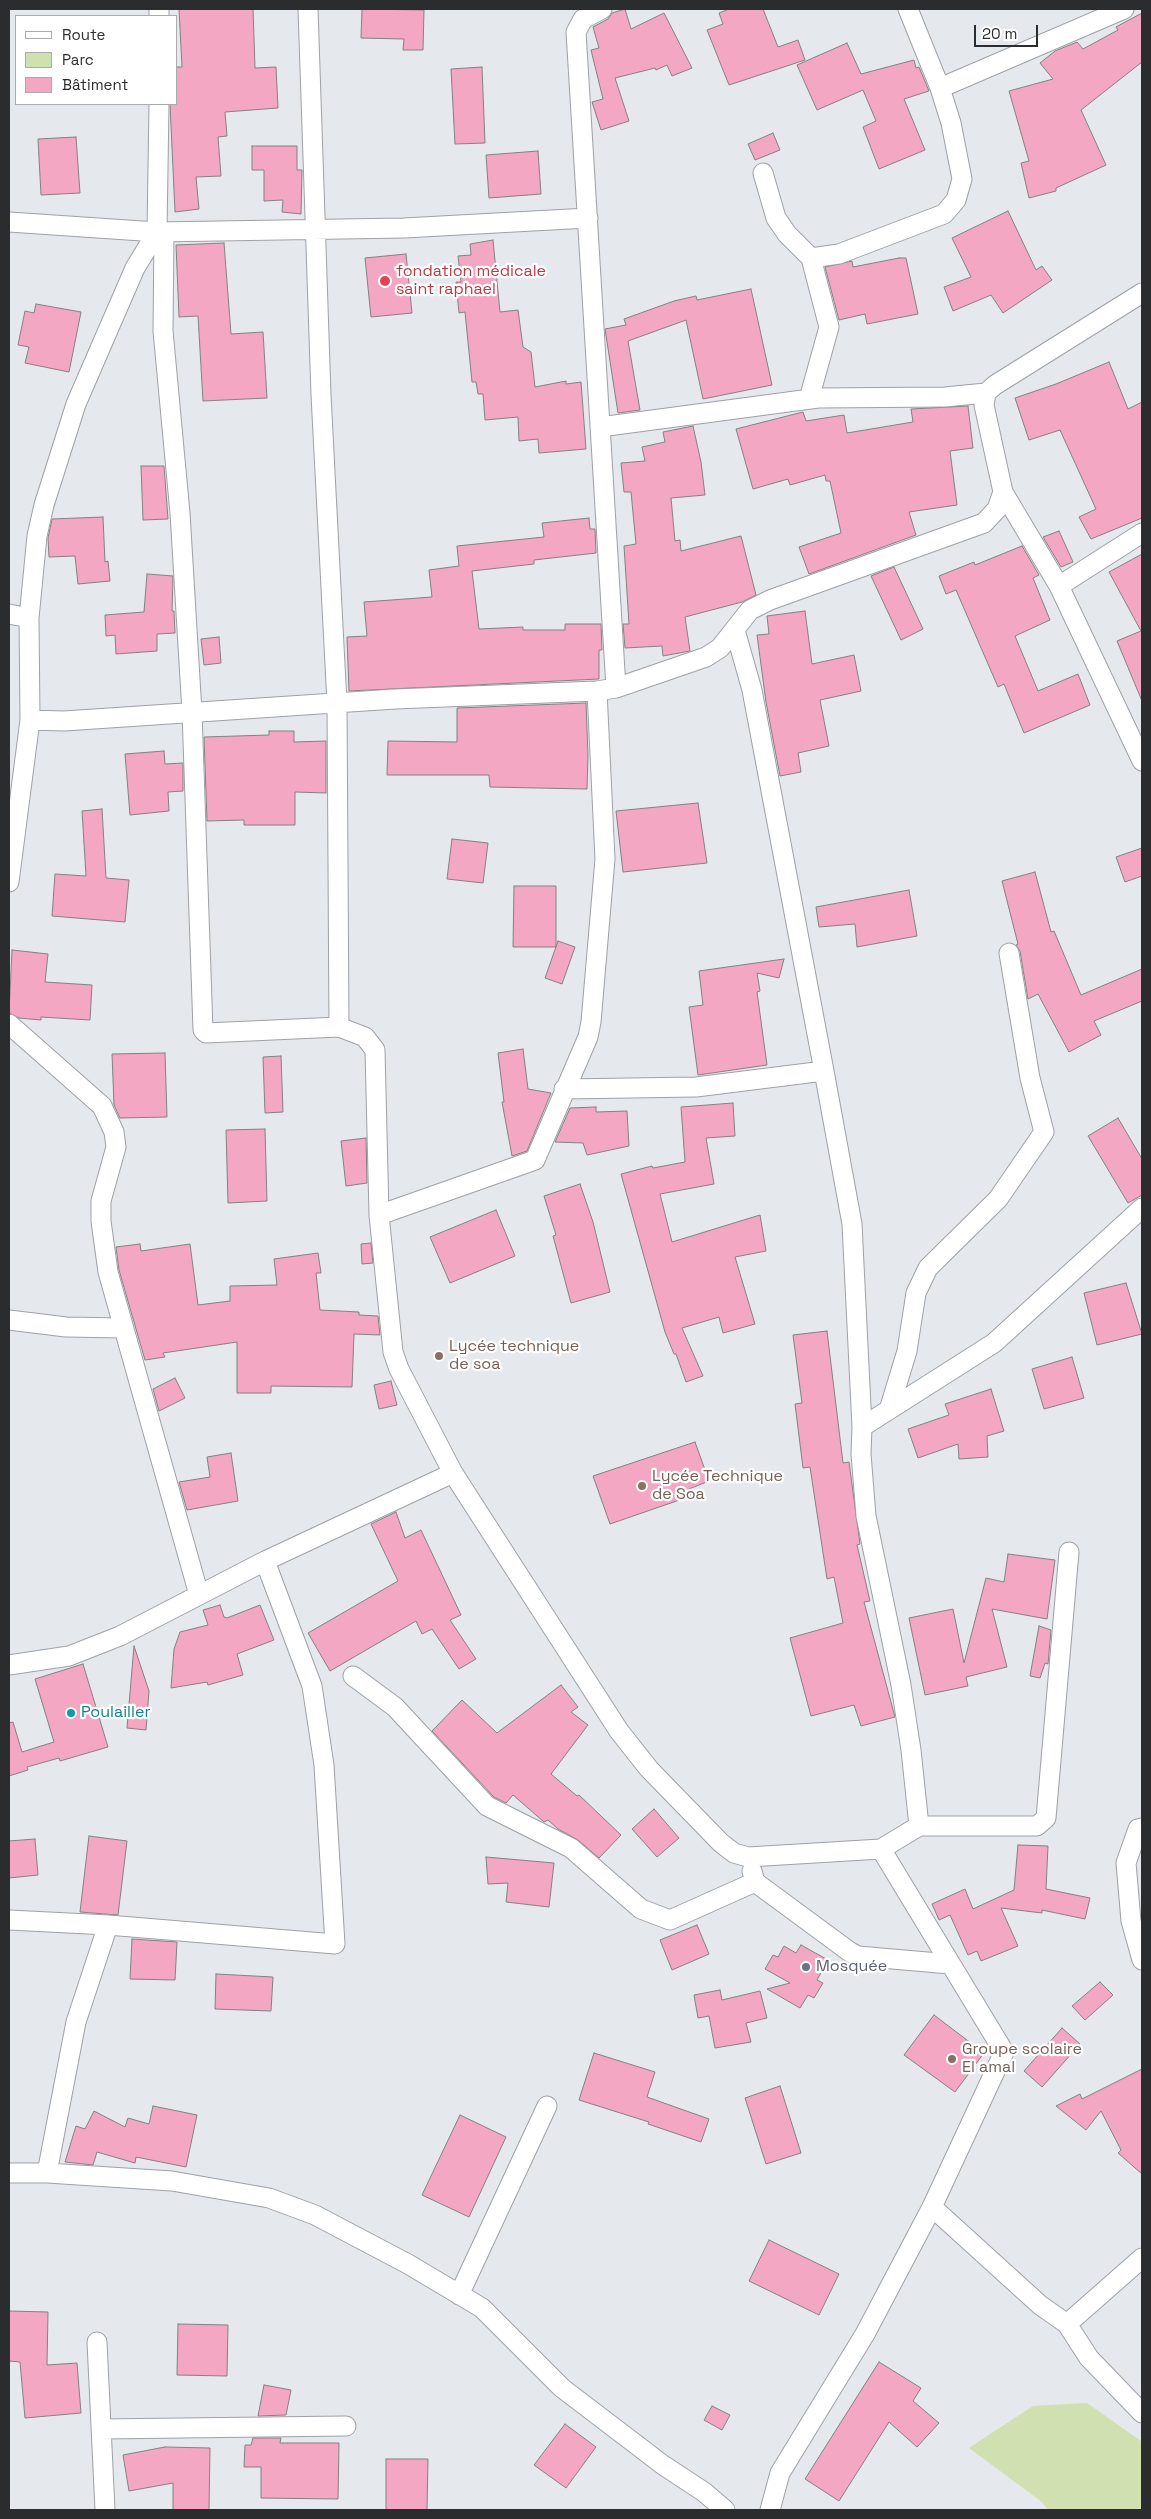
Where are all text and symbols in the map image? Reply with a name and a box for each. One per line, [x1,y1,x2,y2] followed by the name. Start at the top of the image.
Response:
[15,15,178,105] legend
[976,15,1040,47] scale bar
[982,24,1017,43] text: 20 m
[62,25,105,44] text: Route
[62,50,94,69] text: Parc
[62,75,128,94] text: Bâtiment
[396,262,546,300] place label: fondation médicale saint raphael
[378,274,392,288] marker: fondation médicale saint raphael
[449,1337,579,1375] place label: Lycée technique de soa
[433,1350,445,1362] marker: Lycée technique de soa
[652,1467,783,1505] place label: Lycée Technique de Soa
[636,1480,648,1492] marker: Lycée Technique de Soa
[81,1703,150,1723] place label: Poulailler
[65,1707,77,1719] marker: Poulailler
[816,1957,887,1977] place label: Mosquée
[800,1961,812,1973] marker: Mosquée
[962,2040,1082,2078] place label: Groupe scolaire El amal
[946,2053,958,2065] marker: Groupe scolaire El amal

